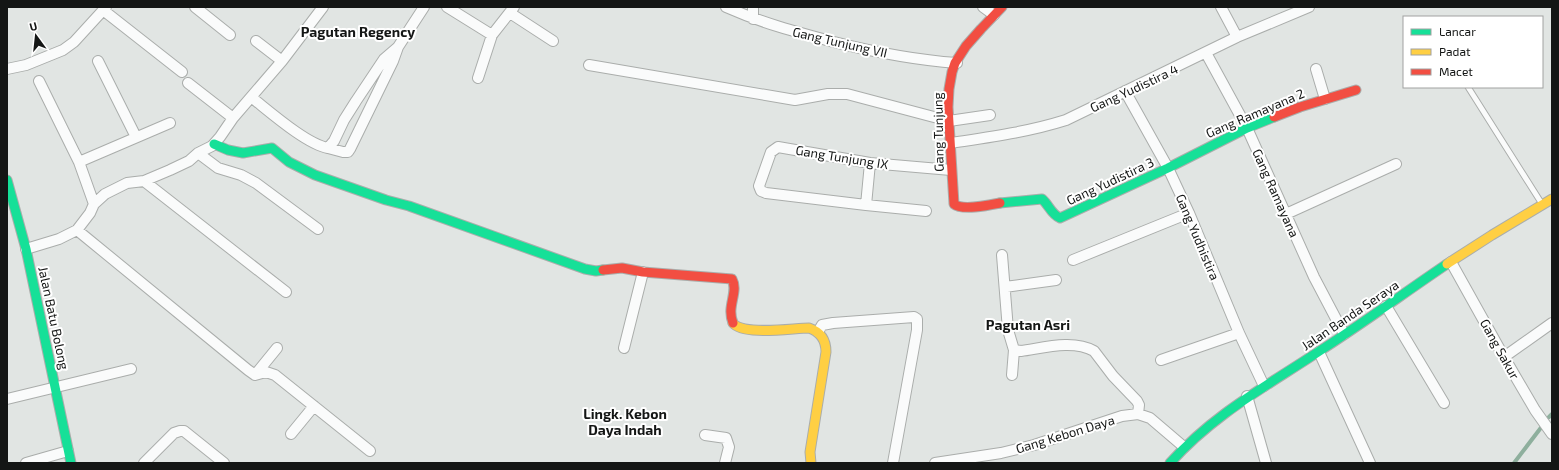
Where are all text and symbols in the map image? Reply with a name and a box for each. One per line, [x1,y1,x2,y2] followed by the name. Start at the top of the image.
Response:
[16,16,56,56] north arrow
[1403,16,1543,88] legend
[28,19,39,33] text: U
[301,23,415,40] district label: Pagutan Regency
[791,23,889,61] street label: Gang Tunjung VII
[1439,24,1476,38] text: Lancar
[1439,44,1471,58] text: Padat
[1087,61,1181,115] street label: Gang Yudistira 4
[1439,64,1473,78] text: Macet
[1203,85,1307,141] street label: Gang Ramayana 2
[929,92,947,172] street label: Gang Tunjung
[794,142,890,172] street label: Gang Tunjung IX
[1249,146,1303,240] street label: Gang Ramayana
[1064,154,1156,208] street label: Gang Yudistira 3
[1173,191,1223,283] street label: Gang Yudhistira
[35,265,73,371] street label: Jalan Batu Bolong
[1298,277,1402,353] street label: Jalan Banda Seraya
[986,316,1070,333] district label: Pagutan Asri
[1477,316,1523,382] street label: Gang Sakur
[583,405,667,438] district label: Lingk. Kebon Daya Indah
[1014,411,1116,457] street label: Gang Kebon Daya

